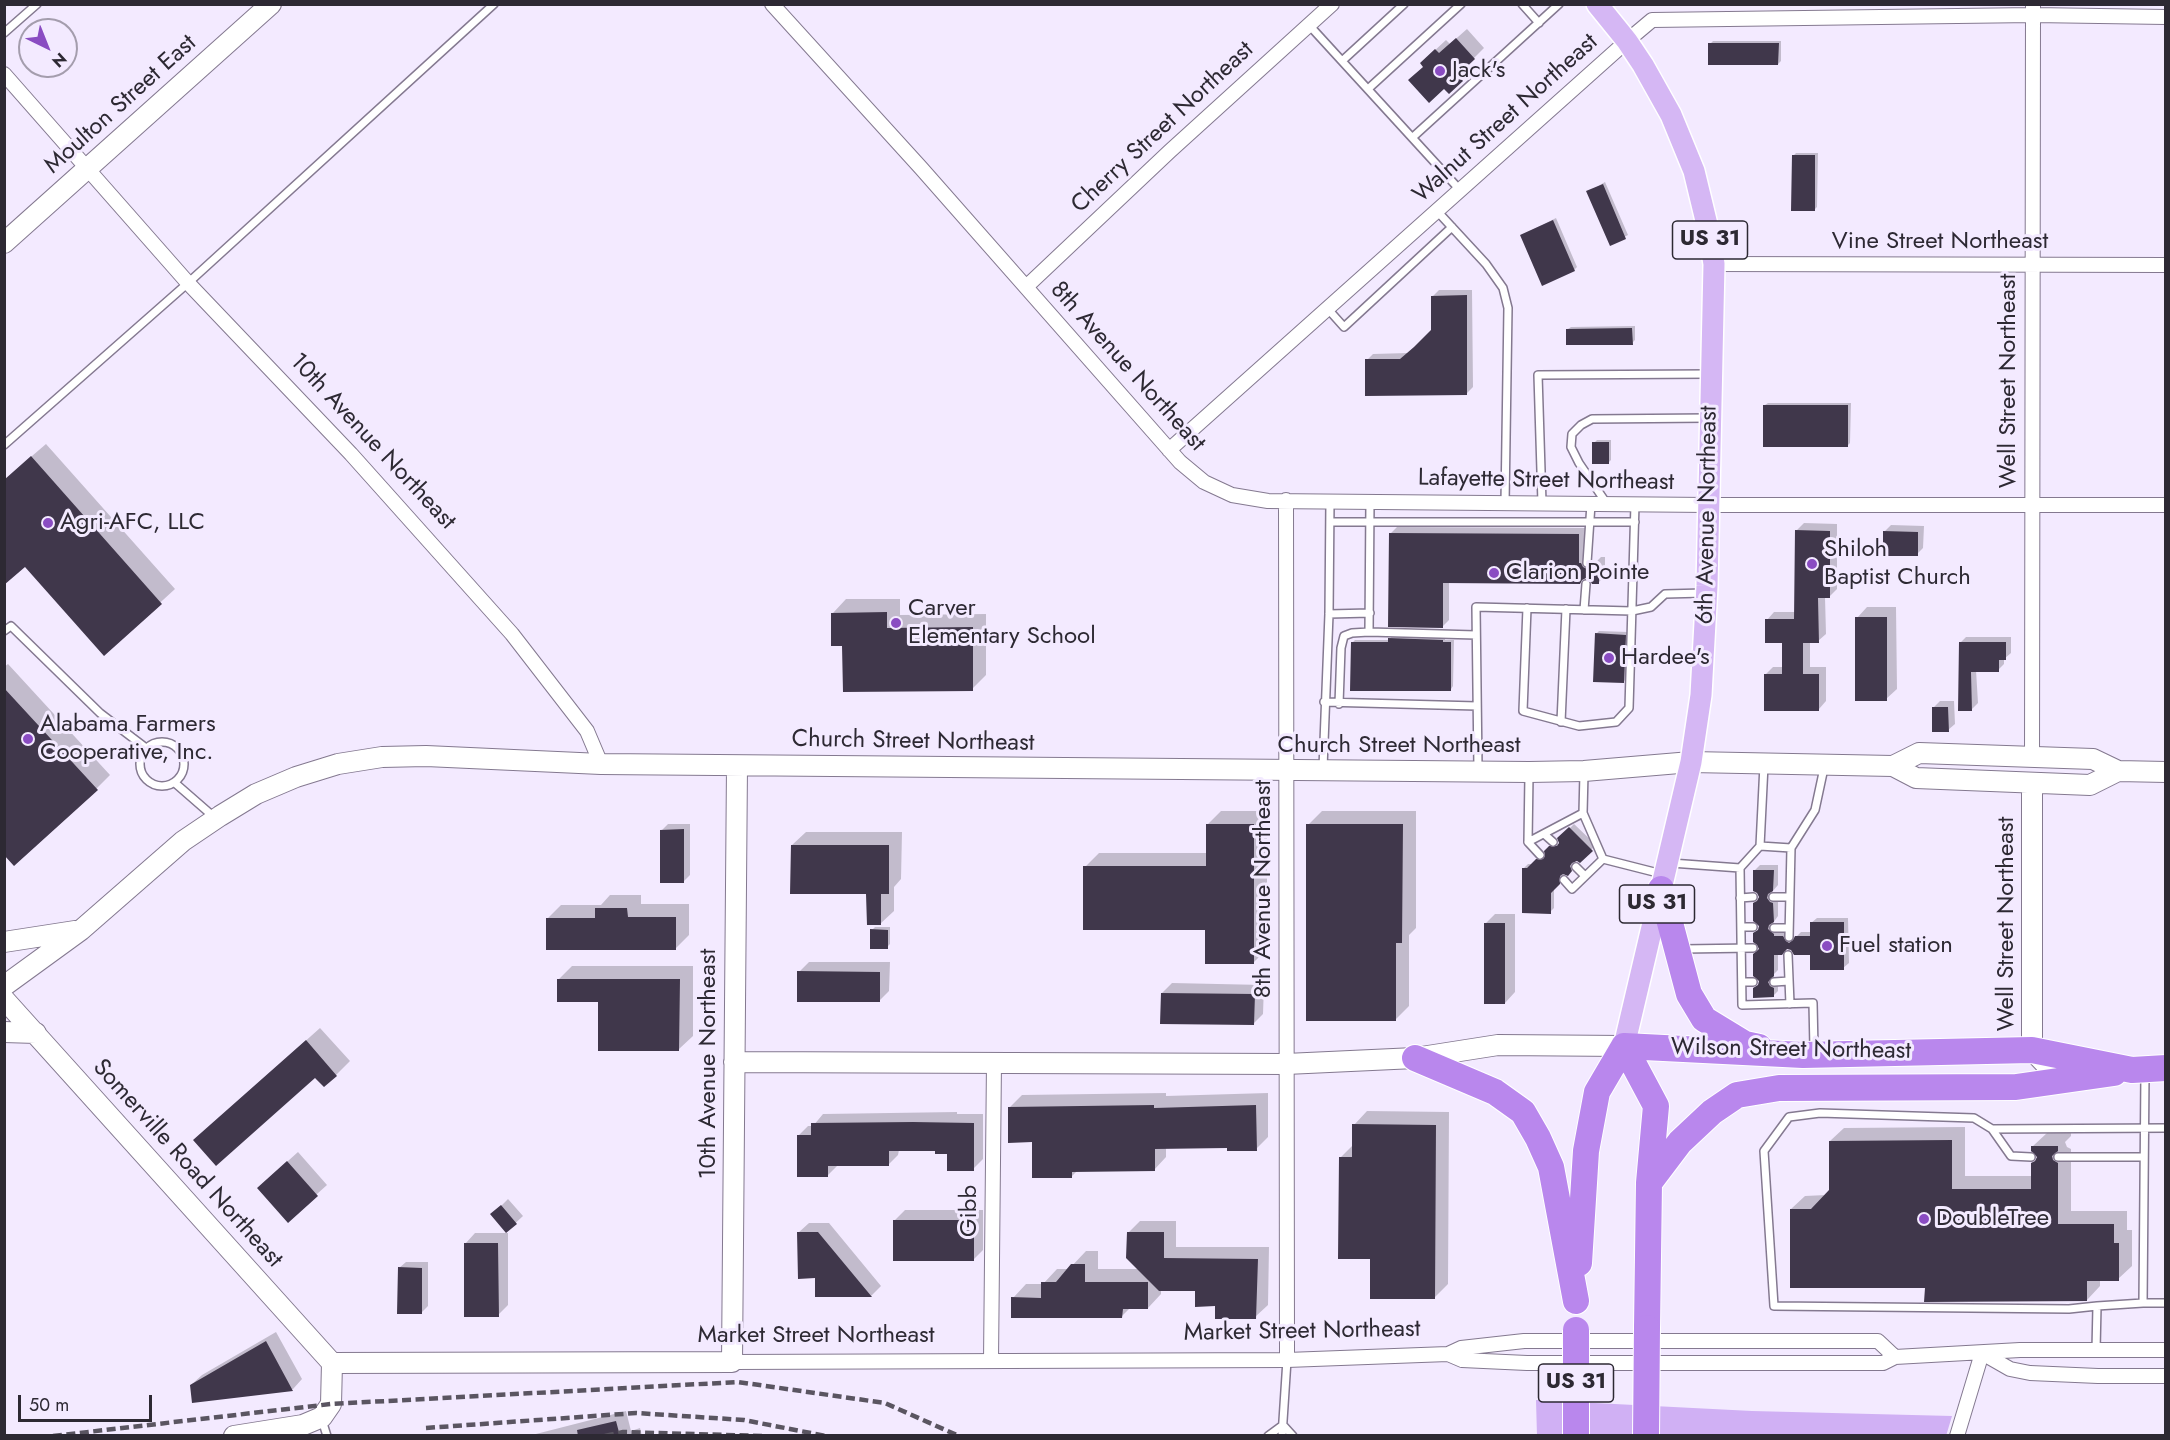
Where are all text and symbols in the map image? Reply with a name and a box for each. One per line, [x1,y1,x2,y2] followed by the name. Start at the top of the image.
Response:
[18,18,78,78] north arrow
[1408,28,1604,210] street label: Walnut Street Northeast
[39,29,203,181] street label: Moulton Street East
[1066,36,1260,220] street label: Cherry Street Northeast
[47,47,72,73] text: N
[1452,57,1505,85] place label: Jack's
[1433,64,1447,78] marker: Jack's
[1672,221,1748,259] road number: US 31
[1832,228,2048,256] street label: Vine Street Northeast
[1995,274,2023,488] street label: Well Street Northeast
[1043,276,1211,458] street label: 8th Avenue Northeast
[283,348,461,536] street label: 10th Avenue Northeast
[1692,405,1724,625] street label: 6th Avenue Northeast
[1418,464,1674,498] street label: Lafayette Street Northeast
[60,509,205,537] place label: Agri-AFC, LLC
[41,516,55,530] marker: Agri-AFC, LLC
[1824,536,1971,592] place label: Shiloh Baptist Church
[1805,557,1819,571] marker: Shiloh Baptist Church
[1506,559,1649,587] place label: Clarion Pointe
[1487,566,1501,580] marker: Clarion Pointe
[908,595,1096,651] place label: Carver Elementary School
[889,616,903,630] marker: Carver Elementary School
[1621,644,1710,672] place label: Hardee's
[1602,651,1616,665] marker: Hardee's
[40,711,216,767] place label: Alabama Farmers Cooperative, Inc.
[791,725,1035,759] street label: Church Street Northeast
[21,732,35,746] marker: Alabama Farmers Cooperative, Inc.
[1278,732,1520,760] street label: Church Street Northeast
[1250,780,1278,998] street label: 8th Avenue Northeast
[1993,817,2021,1031] street label: Well Street Northeast
[1620,885,1694,923] road number: US 31
[1839,932,1953,960] place label: Fuel station
[1820,939,1834,953] marker: Fuel station
[695,949,723,1179] street label: 10th Avenue Northeast
[1671,1034,1911,1066] street label: Wilson Street Northeast
[86,1054,288,1274] street label: Somerville Road Northeast
[956,1185,984,1237] street label: Gibb
[1936,1205,2049,1233] place label: DoubleTree
[1917,1212,1931,1226] marker: DoubleTree
[1183,1316,1421,1348] street label: Market Street Northeast
[698,1322,934,1350] street label: Market Street Northeast
[1538,1364,1614,1402] road number: US 31
[21,1383,154,1421] scale bar
[29,1392,69,1418] text: 50 m

